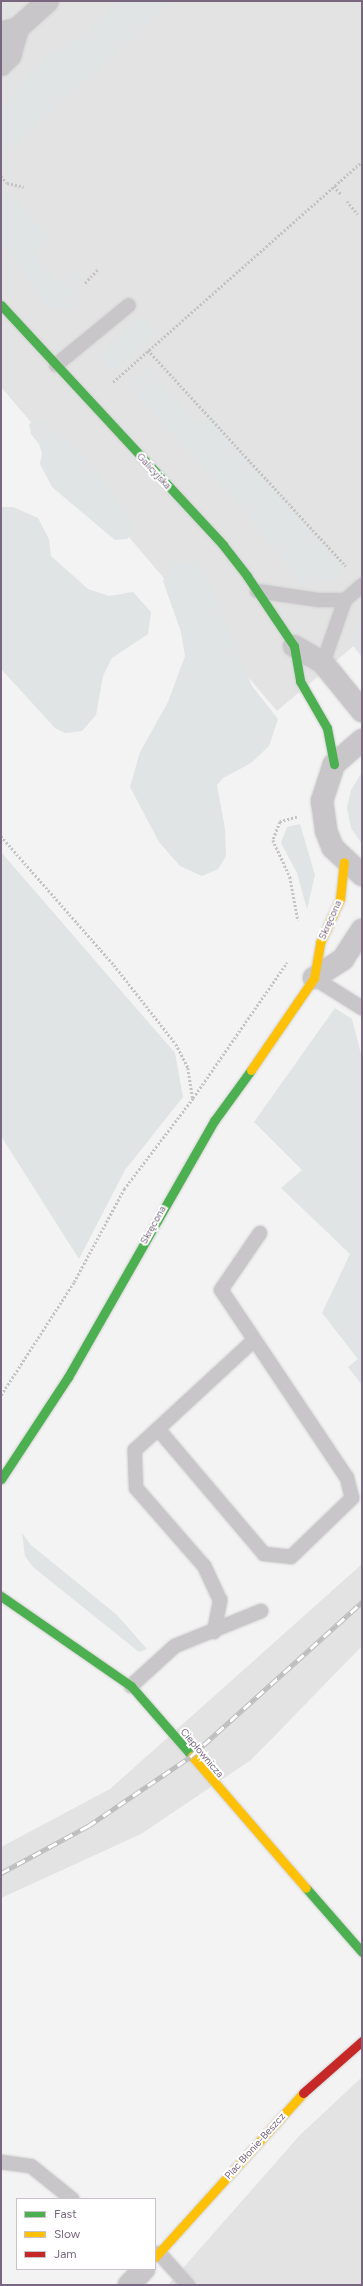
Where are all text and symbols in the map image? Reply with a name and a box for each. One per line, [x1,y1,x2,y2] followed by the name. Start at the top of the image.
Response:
[134,450,174,492] street label: Galicyjska
[316,898,344,942] street label: Skręcona
[138,1204,168,1246] street label: Skręcona
[178,1726,226,1780] street label: Ciepłownicza
[222,2111,288,2181] street label: Plac Błonie-Beszcz
[16,2198,156,2270] legend
[54,2207,77,2221] text: Fast
[54,2227,80,2241] text: Slow
[54,2247,77,2261] text: Jam

